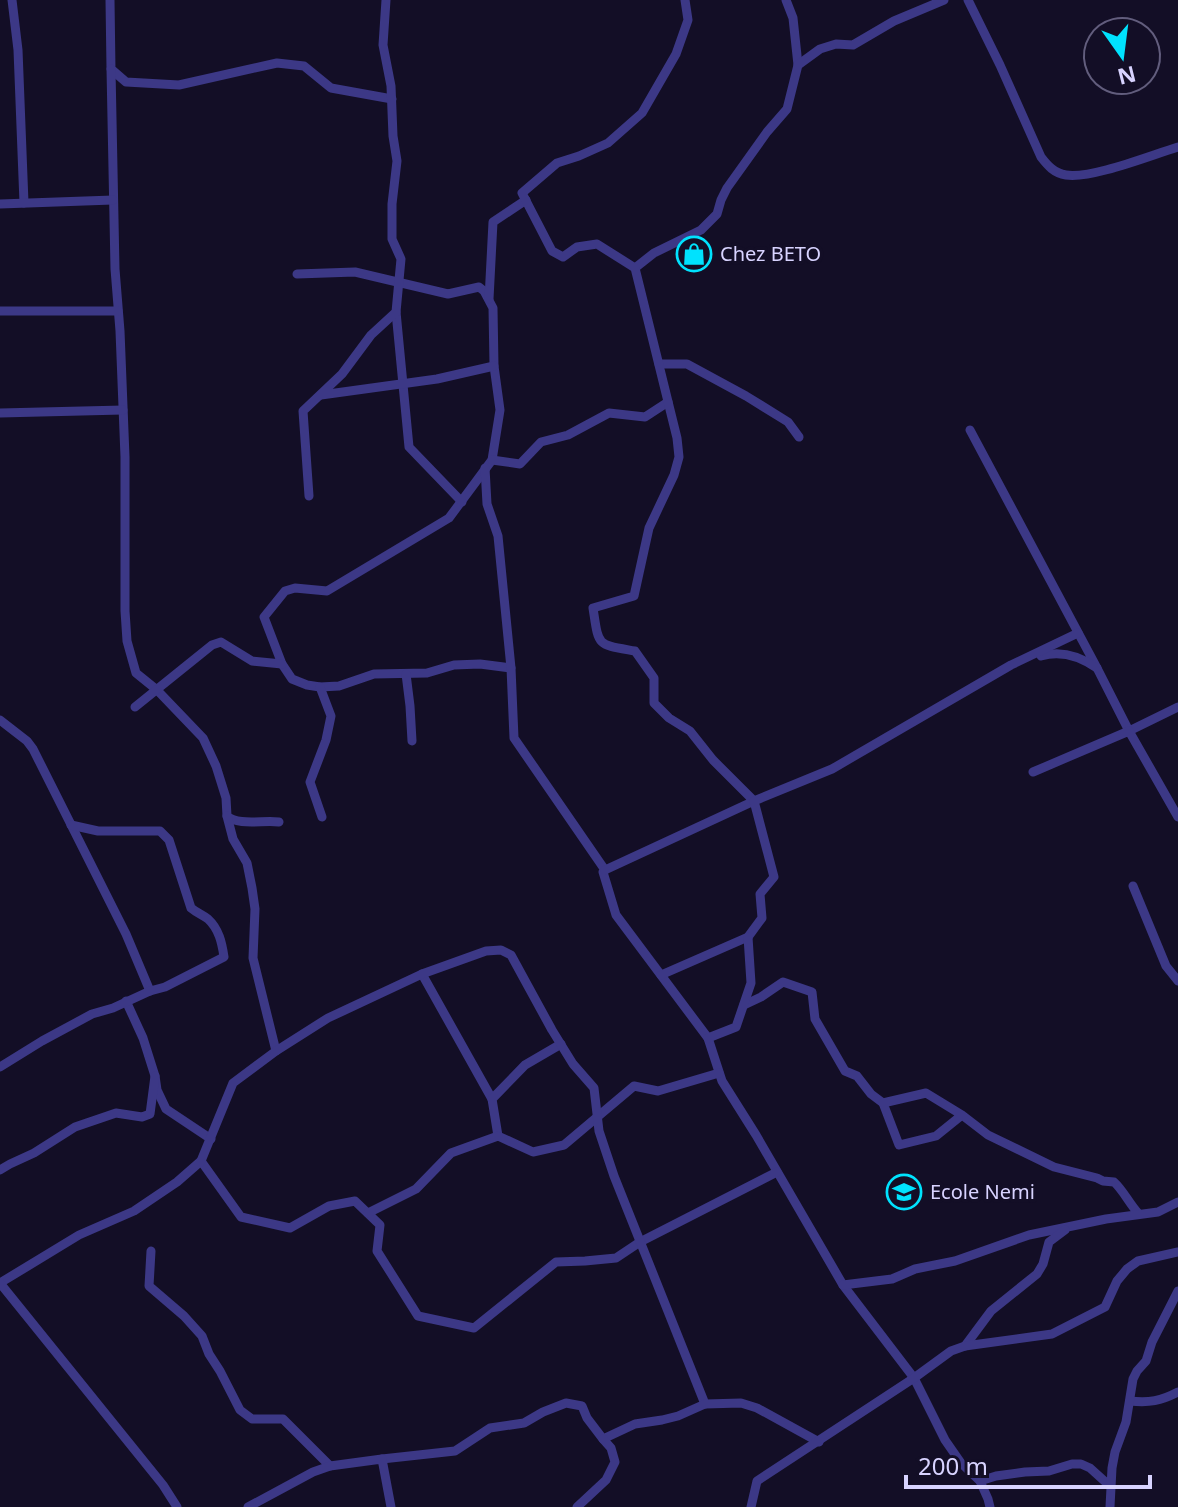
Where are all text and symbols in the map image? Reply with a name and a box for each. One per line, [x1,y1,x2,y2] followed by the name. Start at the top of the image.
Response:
[1082,16,1162,96] north arrow
[1115,60,1139,93] text: N
[675,235,713,273] shop icon: Chez BETO
[720,240,821,267] place label: Chez BETO
[885,1173,923,1211] school or university icon: Ecole Nemi
[930,1178,1035,1205] place label: Ecole Nemi
[906,1439,1150,1489] scale bar
[918,1449,988,1482] text: 200 m

